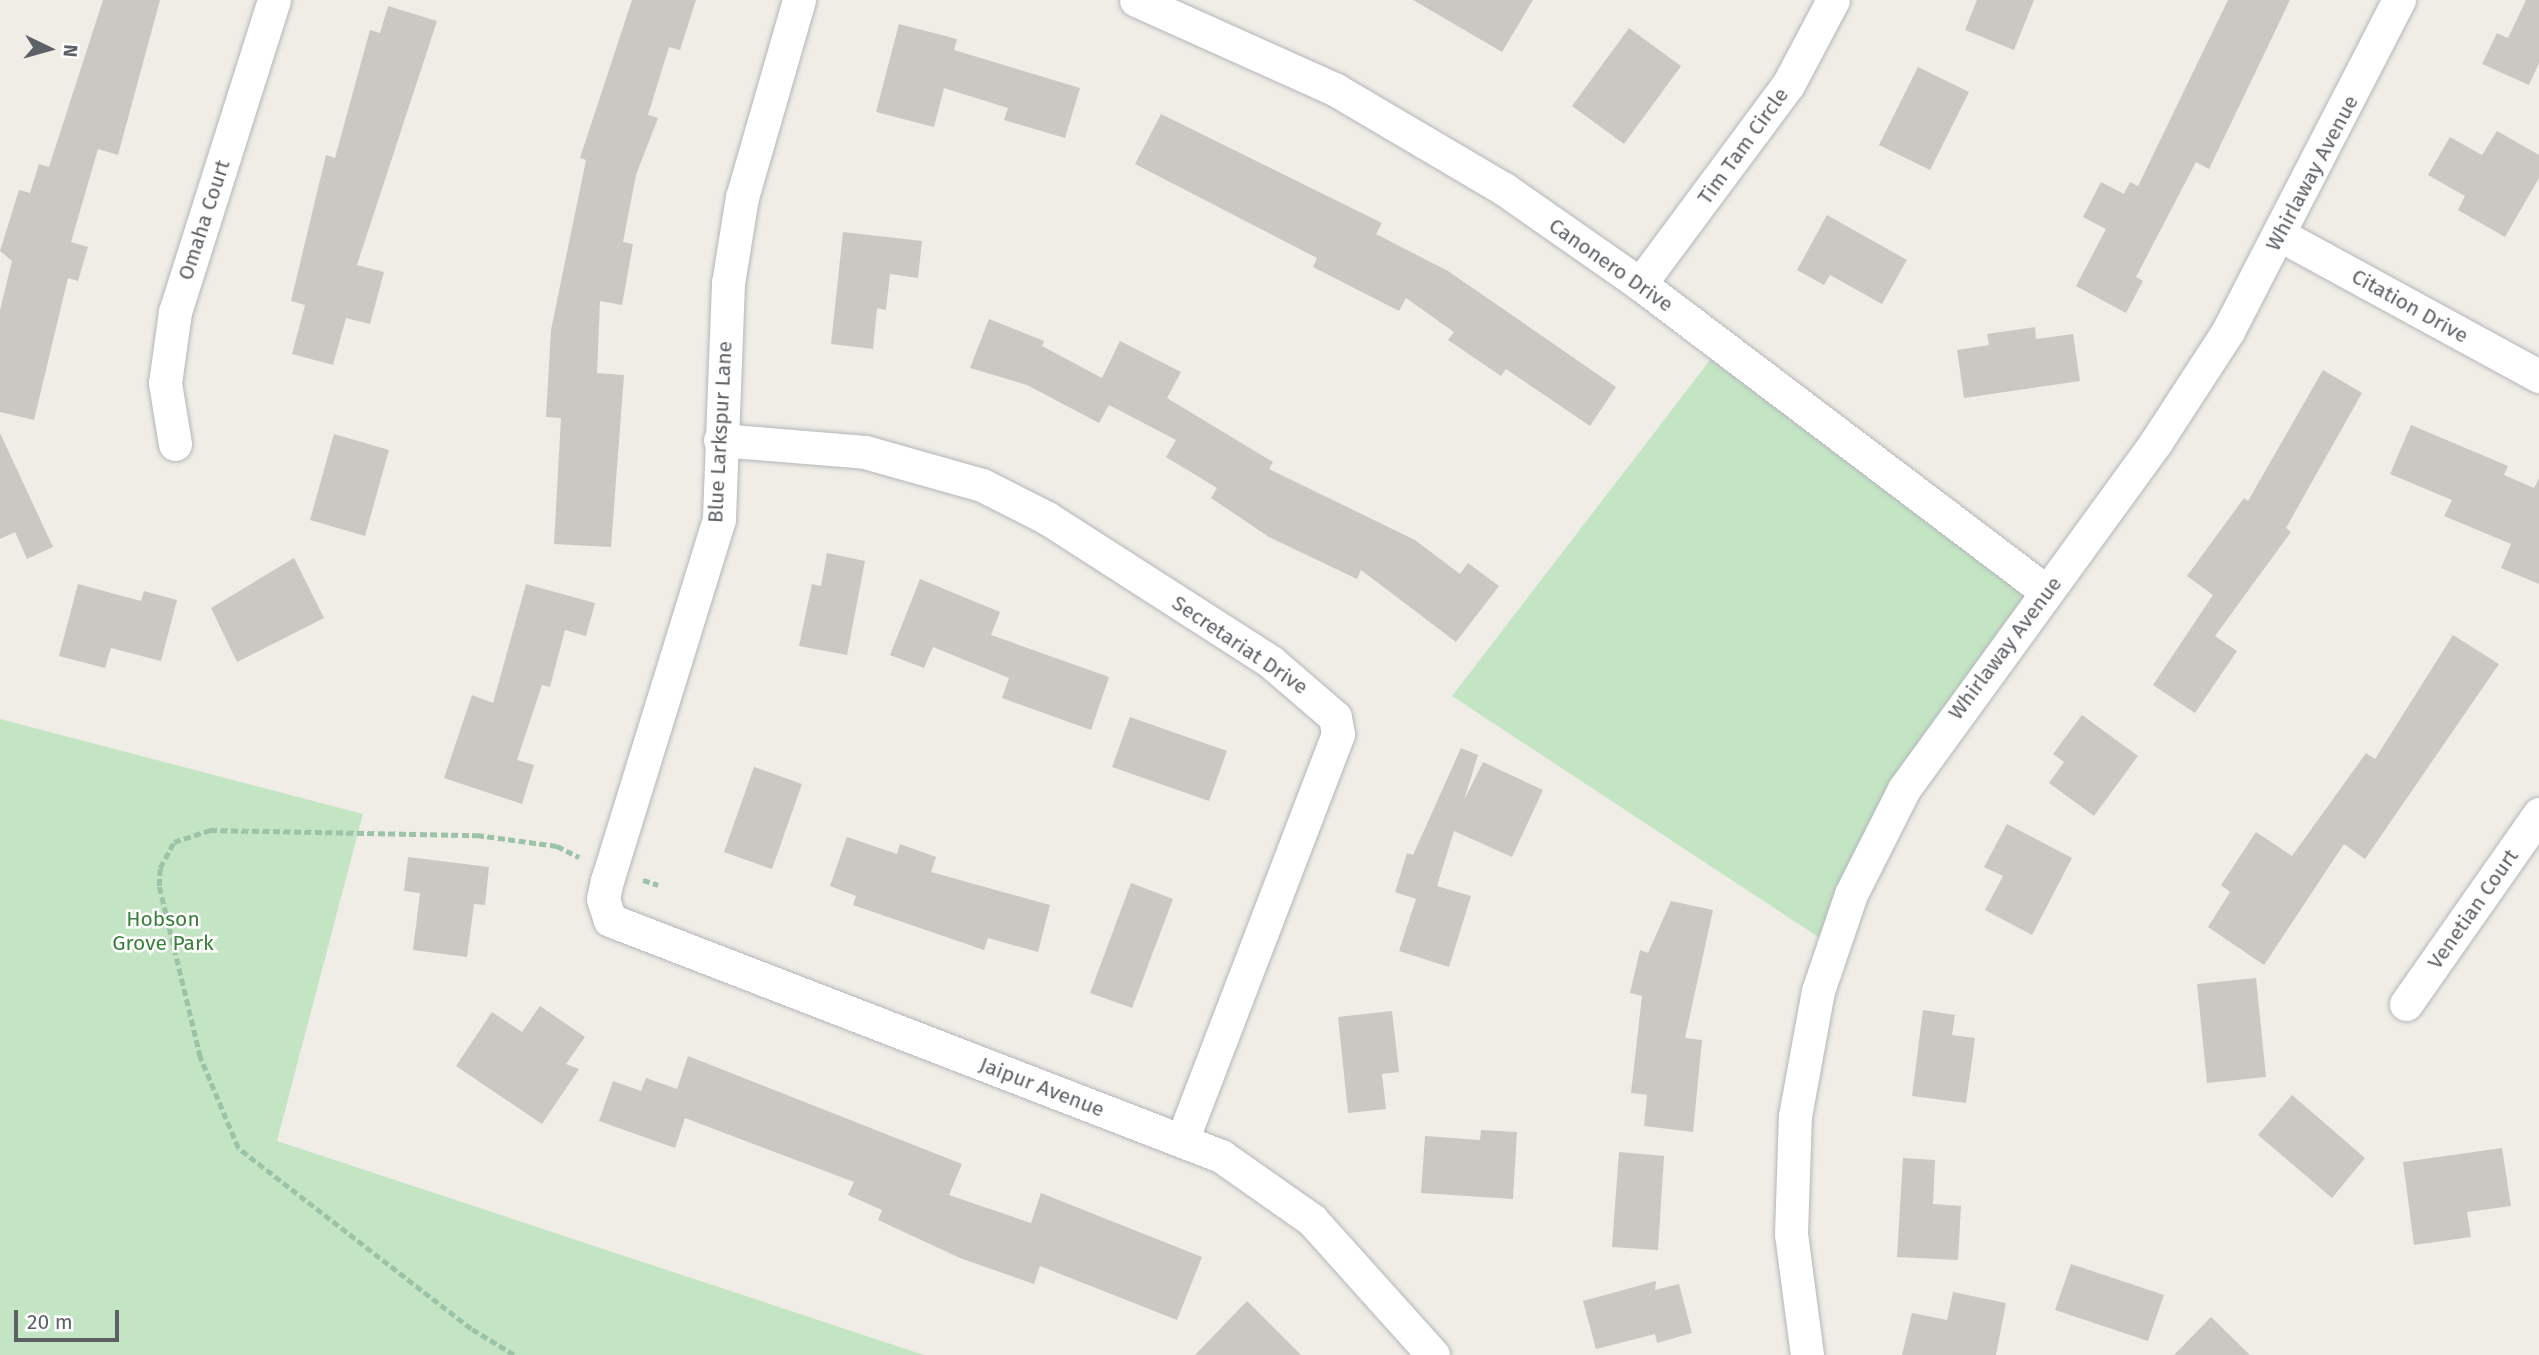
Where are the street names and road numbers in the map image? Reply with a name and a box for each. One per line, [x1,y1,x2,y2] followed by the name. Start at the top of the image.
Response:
[1692,83,1794,209] street label: Tim Tam Circle
[2260,91,2364,255] street label: Whirlaway Avenue
[173,157,235,283] street label: Omaha Court
[1544,213,1678,317] street label: Canonero Drive
[2347,264,2473,348] street label: Citation Drive
[703,340,737,524] street label: Blue Larkspur Lane
[1943,572,2067,724] street label: Whirlaway Avenue
[1167,590,1313,700] street label: Secretariat Drive
[2422,844,2524,974] street label: Venetian Court
[976,1052,1108,1122] street label: Jaipur Avenue

